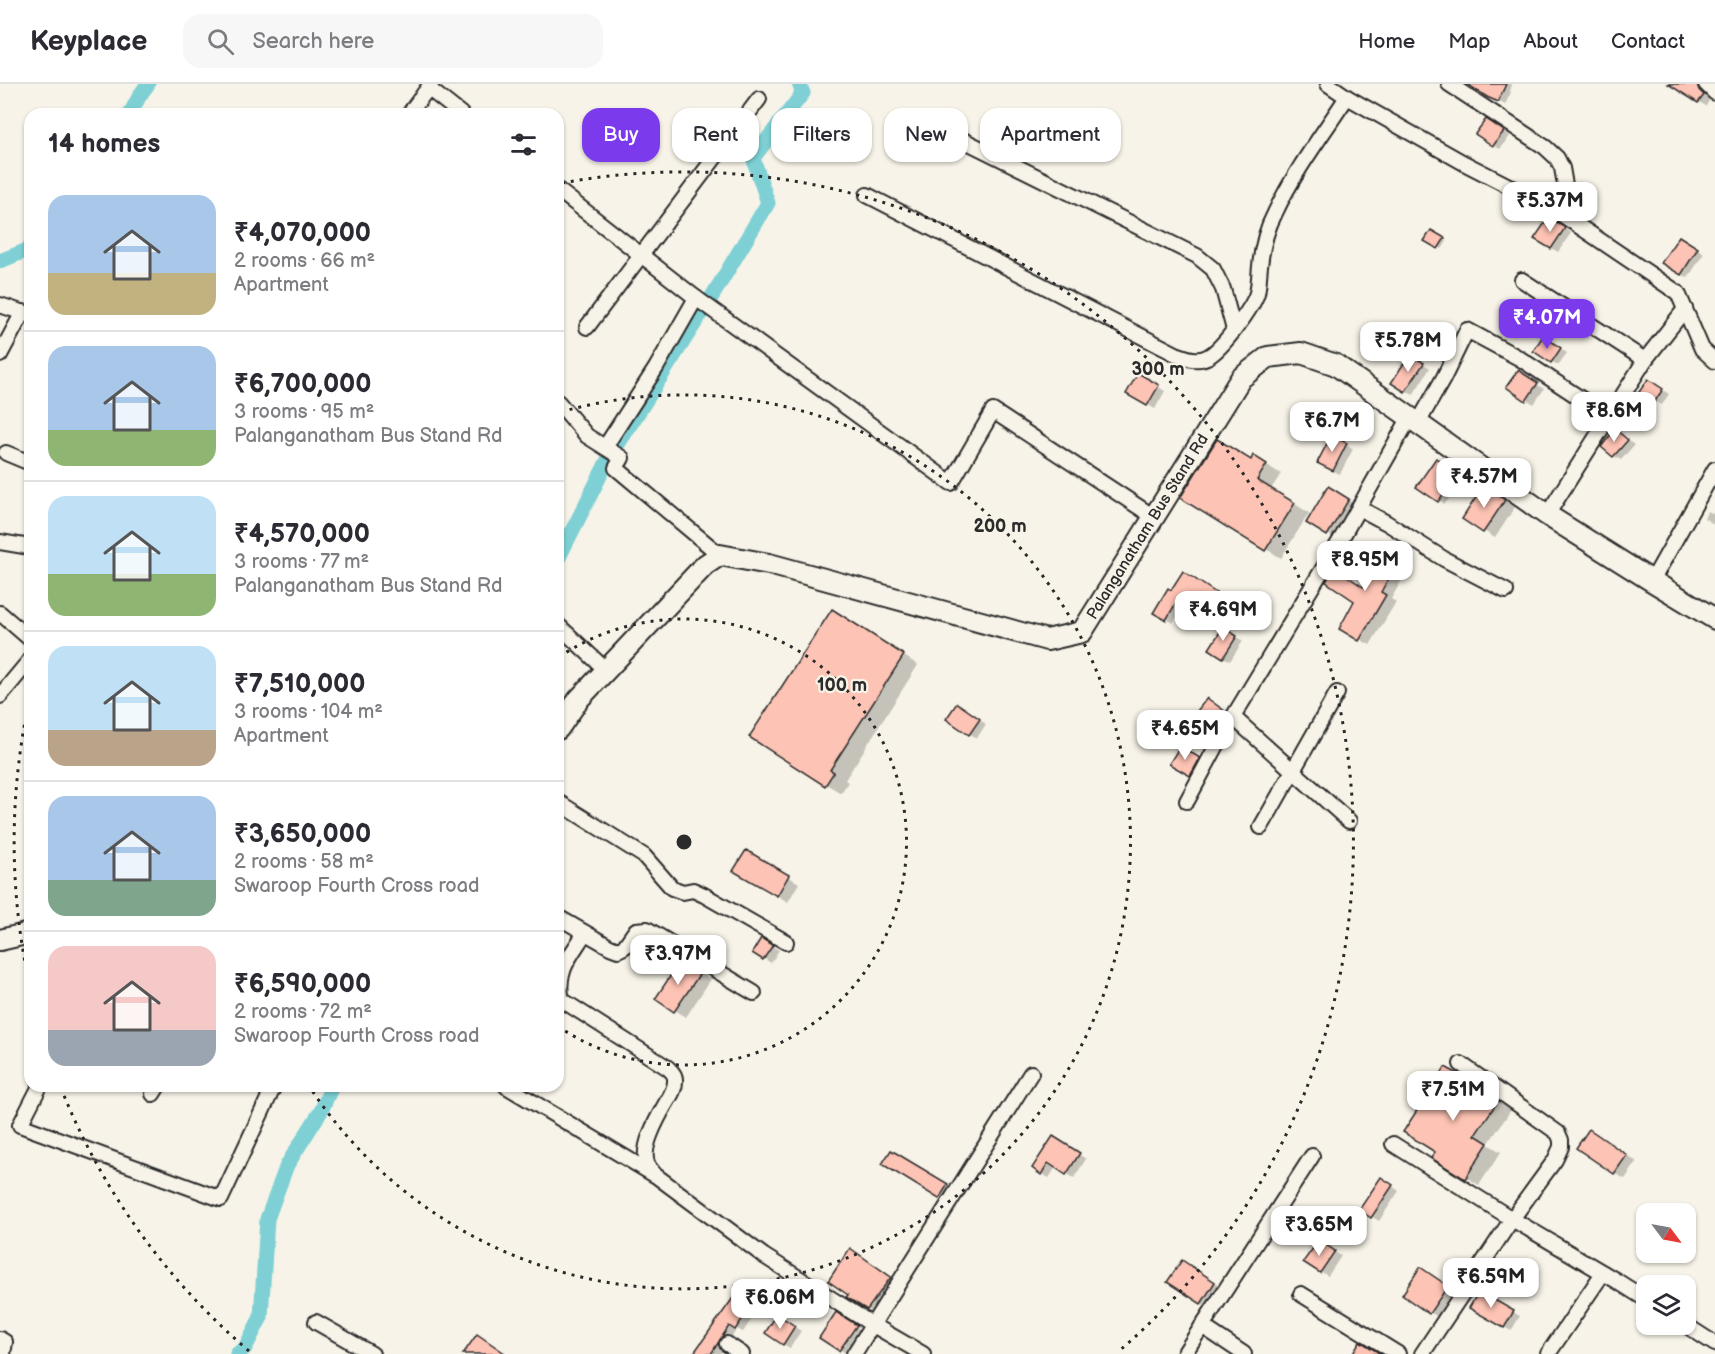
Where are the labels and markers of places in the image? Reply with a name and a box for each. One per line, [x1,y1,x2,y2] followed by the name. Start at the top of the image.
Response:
[1501,182,1599,233] pin: ₹5.37M
[1498,299,1596,350] pin: ₹4.07M
[1359,322,1457,373] pin: ₹5.78M
[1572,392,1656,443] pin: ₹8.6M
[1290,402,1374,453] pin: ₹6.7M
[1435,458,1533,509] pin: ₹4.57M
[1316,541,1414,592] pin: ₹8.95M
[1174,591,1272,642] pin: ₹4.69M
[1136,710,1234,761] pin: ₹4.65M
[674,832,694,852] centre of rings
[629,935,727,986] pin: ₹3.97M
[1404,1071,1502,1122] pin: ₹7.51M
[1270,1206,1368,1257] pin: ₹3.65M
[1442,1258,1540,1309] pin: ₹6.59M
[731,1279,829,1330] pin: ₹6.06M

